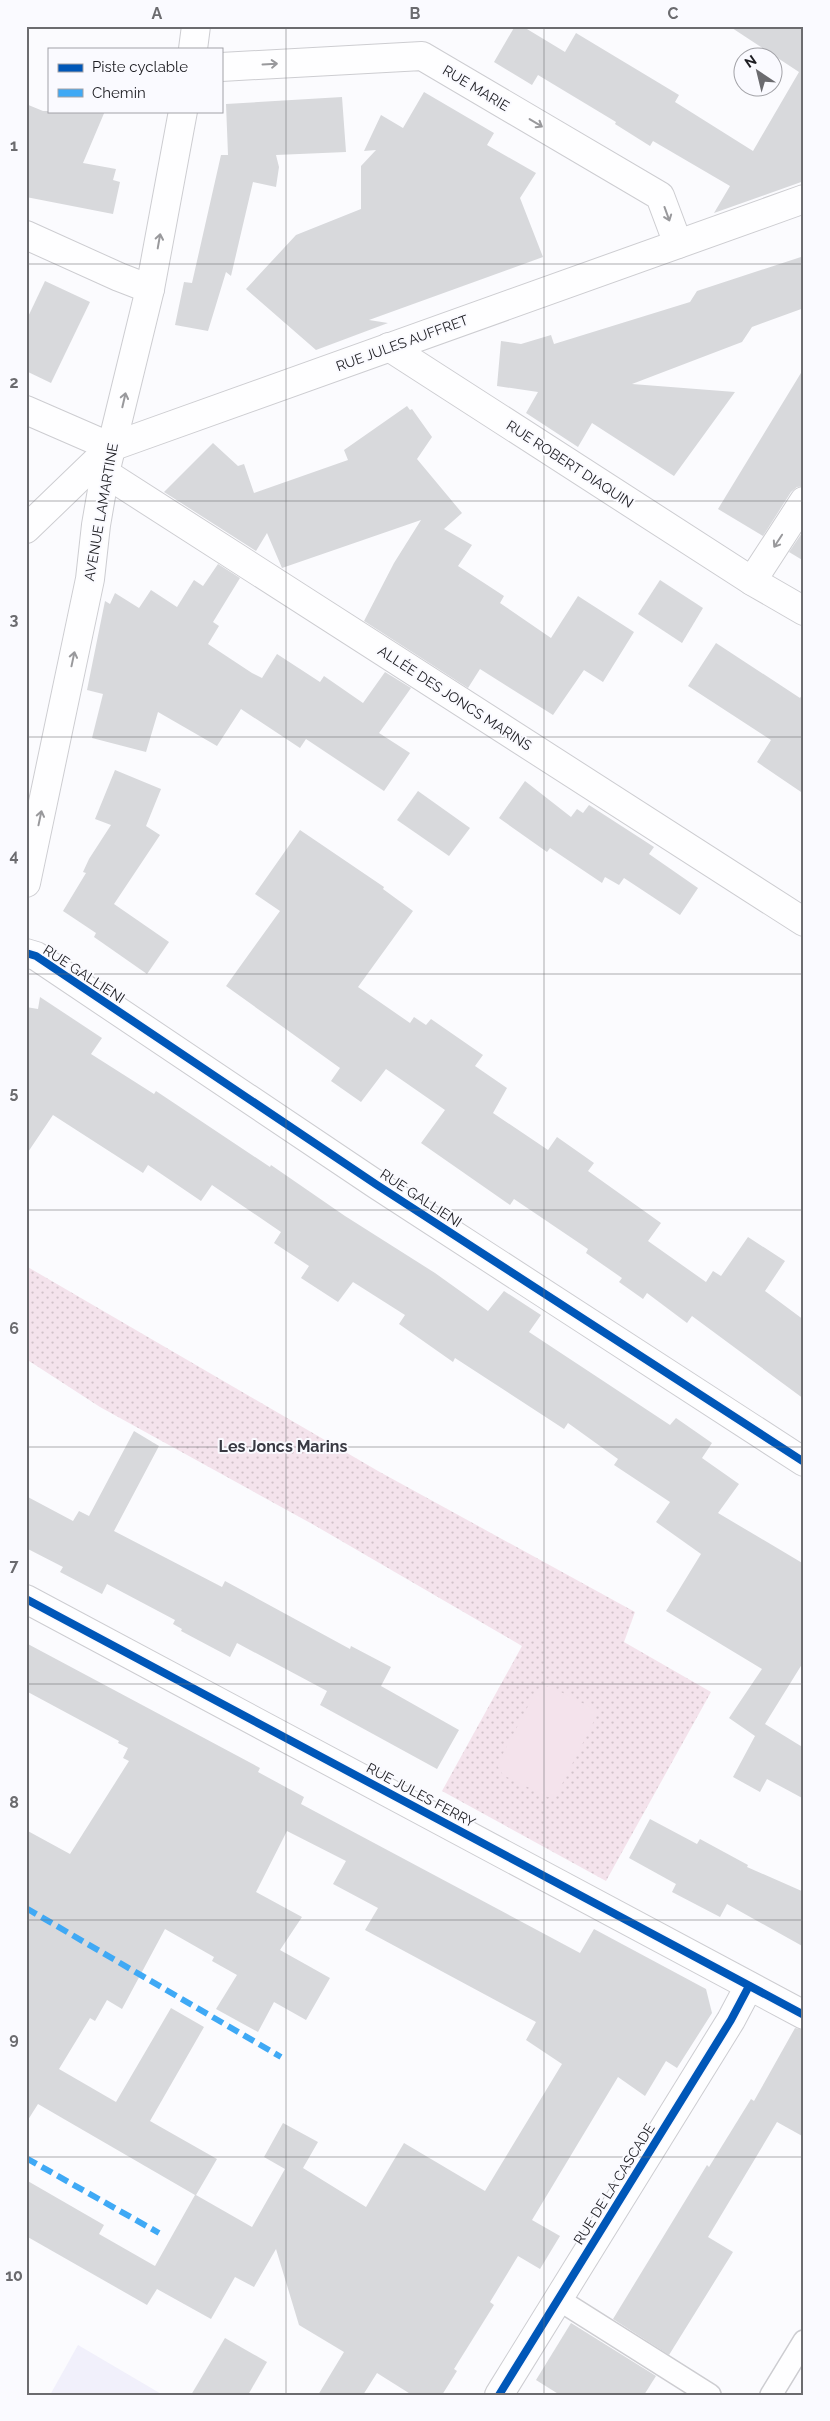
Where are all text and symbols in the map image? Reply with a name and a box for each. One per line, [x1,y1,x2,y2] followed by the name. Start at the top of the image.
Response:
[152,4,163,23] text: A
[410,4,421,23] text: B
[668,4,679,23] text: C
[48,48,222,112] legend
[732,48,782,98] north arrow
[742,52,760,71] text: N
[92,58,188,76] text: Piste cyclable
[262,60,278,69] one-way arrow
[440,62,512,114] street label: RUE MARIE
[92,84,146,102] text: Chemin
[529,119,543,129] one-way arrow
[10,136,18,155] text: 1
[663,205,672,221] one-way arrow
[154,234,164,250] one-way arrow
[334,312,471,374] street label: RUE JULES AUFFRET
[9,373,19,392] text: 2
[120,393,129,409] one-way arrow
[504,417,636,511] street label: RUE ROBERT DIAQUIN
[81,442,121,582] street label: AVENUE LAMARTINE
[772,534,782,548] one-way arrow
[10,610,19,629] text: 3
[375,641,536,754] street label: ALLÉE DES JONCS MARINS
[69,652,79,668] one-way arrow
[36,811,45,827] one-way arrow
[9,846,19,865] text: 4
[40,942,128,1006] street label: RUE GALLIENI
[10,1083,19,1102] text: 5
[377,1166,465,1230] street label: RUE GALLIENI
[9,1319,19,1338] text: 6
[219,1437,347,1456] district label: Les Joncs Marins
[10,1556,19,1575] text: 7
[364,1759,478,1831] street label: RUE JULES FERRY
[9,1793,19,1812] text: 8
[9,2029,19,2048] text: 9
[570,2121,658,2247] street label: RUE DE LA CASCADE
[5,2266,23,2285] text: 10

